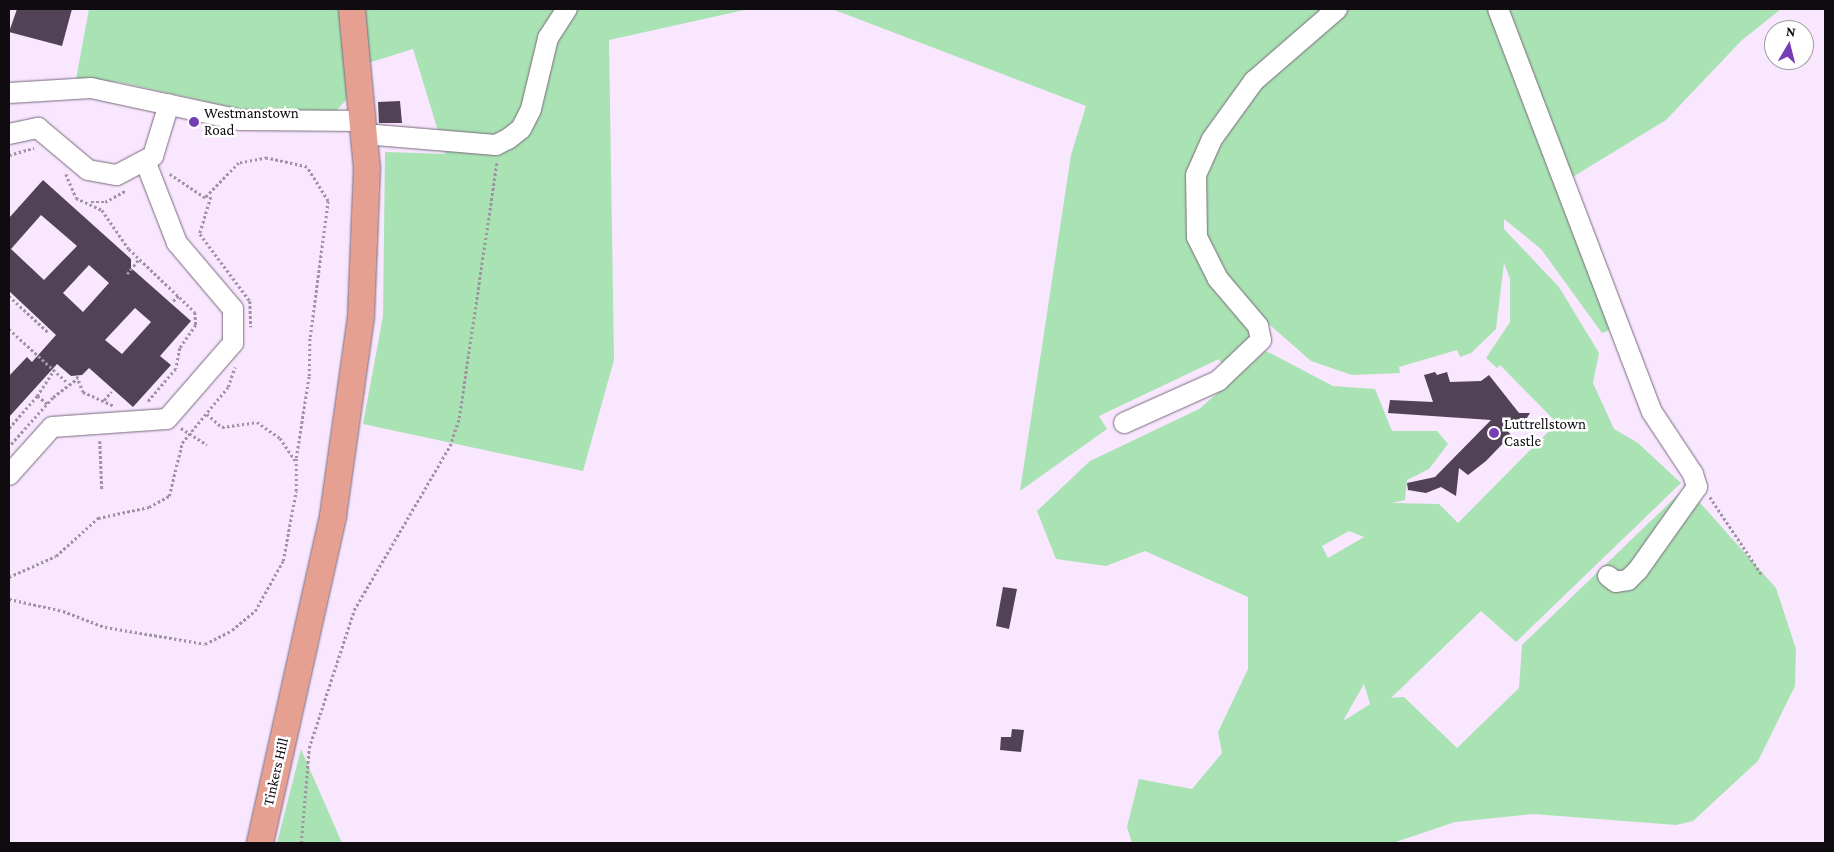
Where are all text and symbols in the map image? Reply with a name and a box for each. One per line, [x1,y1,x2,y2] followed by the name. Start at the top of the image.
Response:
[1764,20,1814,70] north arrow
[1785,23,1797,40] text: N
[204,104,299,139] place label: Westmanstown Road
[188,116,200,128] marker: Westmanstown Road
[1504,415,1586,450] place label: Luttrellstown Castle
[1488,427,1500,439] marker: Luttrellstown Castle
[259,736,293,808] street label: Tinkers Hill

